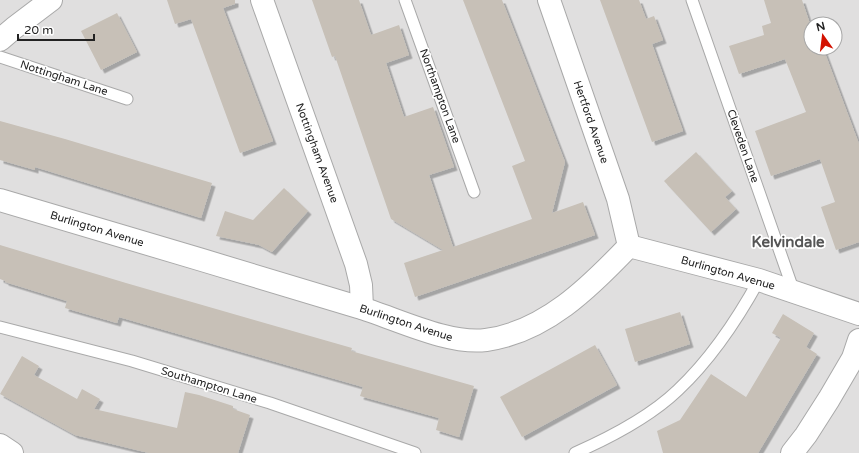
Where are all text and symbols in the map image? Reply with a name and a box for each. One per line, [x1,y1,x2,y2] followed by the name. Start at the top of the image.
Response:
[18,16,94,42] scale bar
[803,16,843,56] north arrow
[815,19,827,34] text: N
[24,23,53,37] text: 20 m
[417,47,463,145] street label: Northampton Lane
[19,58,109,98] street label: Nottingham Lane
[571,79,611,165] street label: Hertford Avenue
[293,101,341,205] street label: Nottingham Avenue
[724,108,762,184] street label: Cleveden Lane
[49,209,145,249] street label: Burlington Avenue
[751,233,825,251] district label: Kelvindale
[679,253,777,293] street label: Burlington Avenue
[358,302,454,344] street label: Burlington Avenue
[159,364,259,406] street label: Southampton Lane

